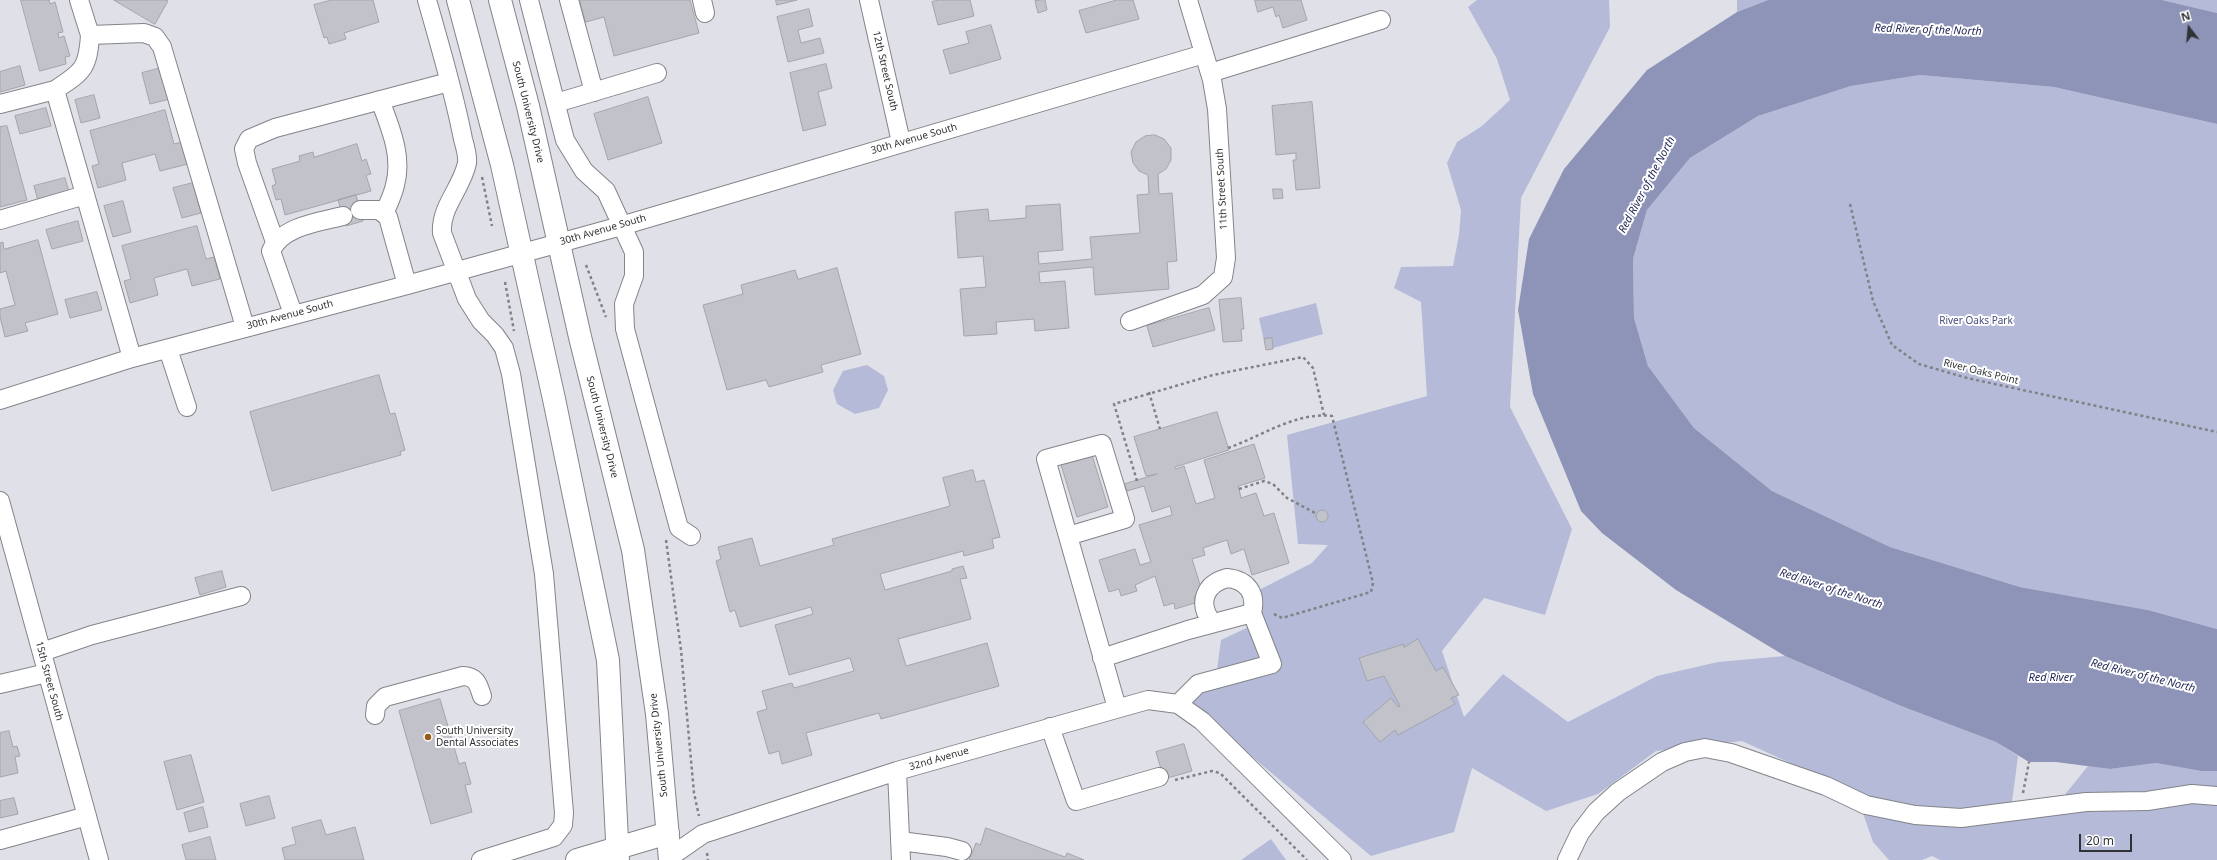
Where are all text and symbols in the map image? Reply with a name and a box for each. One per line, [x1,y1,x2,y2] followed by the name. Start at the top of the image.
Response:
[2169,8,2209,48] north arrow
[2179,8,2192,24] text: N
[1874,22,1982,38] water label: Red River of the North
[870,30,900,112] street label: 12th Street South
[510,60,546,164] street label: South University Drive
[870,121,958,157] street label: 30th Avenue South
[1616,135,1678,235] water label: Red River of the North
[1214,148,1230,230] street label: 11th Street South
[559,212,647,248] street label: 30th Avenue South
[245,298,335,332] street label: 30th Avenue South
[1939,315,2013,327] park label: River Oaks Park
[1942,357,2020,387] street label: River Oaks Point
[584,375,620,479] street label: South University Drive
[1778,566,1884,612] water label: Red River of the North
[33,640,65,722] street label: 15th Street South
[2089,657,2197,695] water label: Red River of the North
[2028,671,2074,685] water label: Red River
[648,692,670,798] street label: South University Drive
[436,725,519,748] place label: South University Dental Associates
[423,732,433,742] marker: South University Dental Associates
[908,745,970,773] street label: 32nd Avenue
[2081,826,2134,852] scale bar
[2086,832,2114,849] text: 20 m

